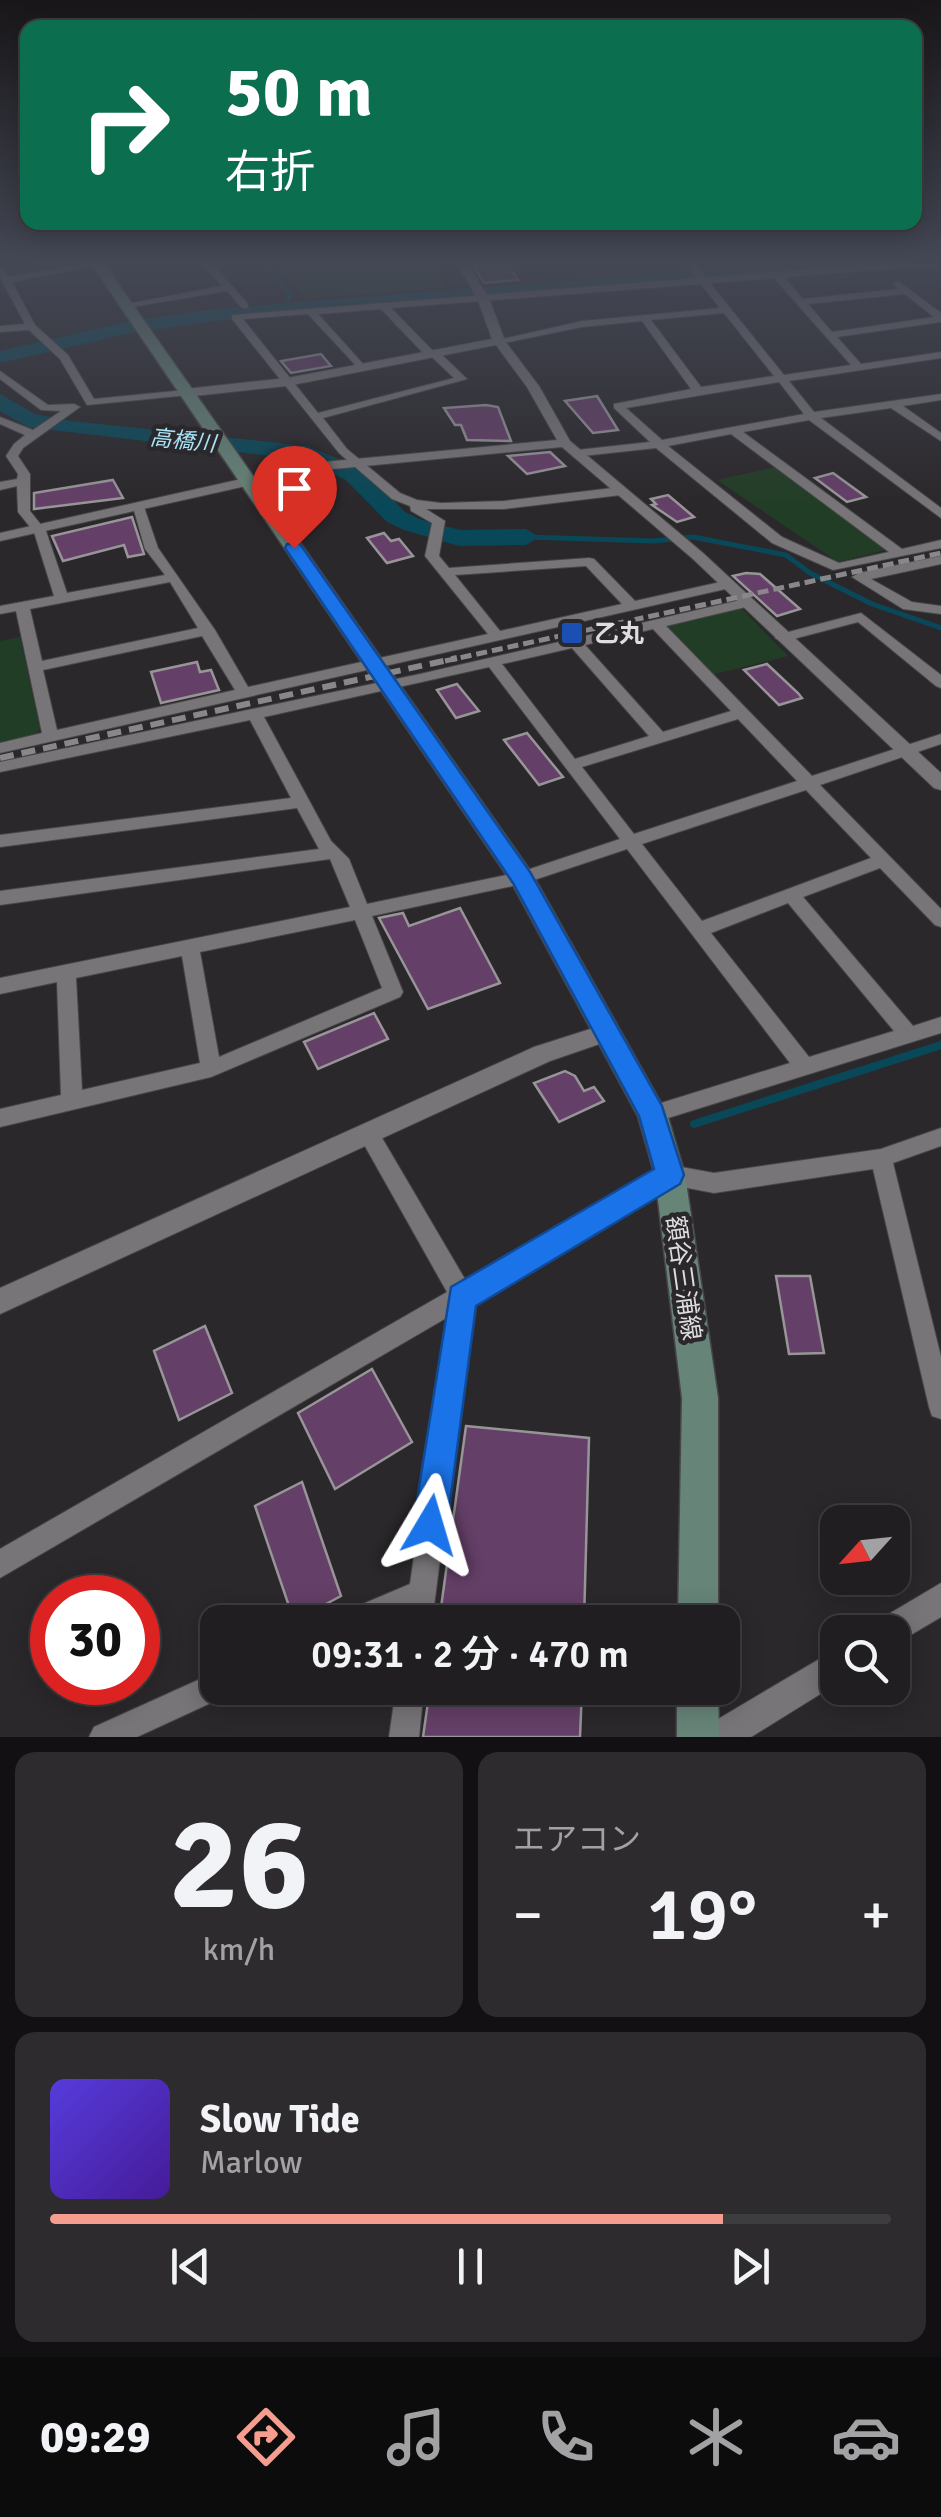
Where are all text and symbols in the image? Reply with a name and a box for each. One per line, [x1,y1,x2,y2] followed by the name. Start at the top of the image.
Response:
[225,49,373,135] text: 50 m
[60,60,190,190] icon: right
[225,145,315,200] text: 右折
[149,424,219,458] water label: 高橋川
[252,446,337,549] pin
[267,461,322,516] icon: arrive
[594,618,644,649] place label: 乙丸
[559,620,585,646] marker: 乙丸
[659,1214,708,1342] street label: 額谷三浦線
[378,1473,482,1577] position arrow
[820,1505,910,1595] north arrow
[820,1505,910,1705] map controls
[30,1575,160,1705] speed limit sign: 30
[820,1615,910,1705] button: search
[311,1631,629,1678] text: 09:31 · 2 分 · 470 m
[169,1785,309,1945] text: 26
[513,1820,641,1859] text: エアコン
[647,1868,757,1961] text: 19°
[513,1881,543,1949] text: −
[861,1881,891,1949] text: +
[203,1930,275,1969] text: km/h
[200,2096,360,2143] text: Slow Tide
[200,2143,302,2182] text: Marlow
[163,2239,218,2294] icon: previous
[443,2239,498,2294] icon: pause
[723,2239,778,2294] icon: next
[231,2402,301,2472] icon: directions
[381,2402,451,2472] icon: music
[531,2402,601,2472] icon: phone
[681,2402,751,2472] icon: climate
[831,2402,901,2472] icon: car
[40,2410,150,2465] text: 09:29

